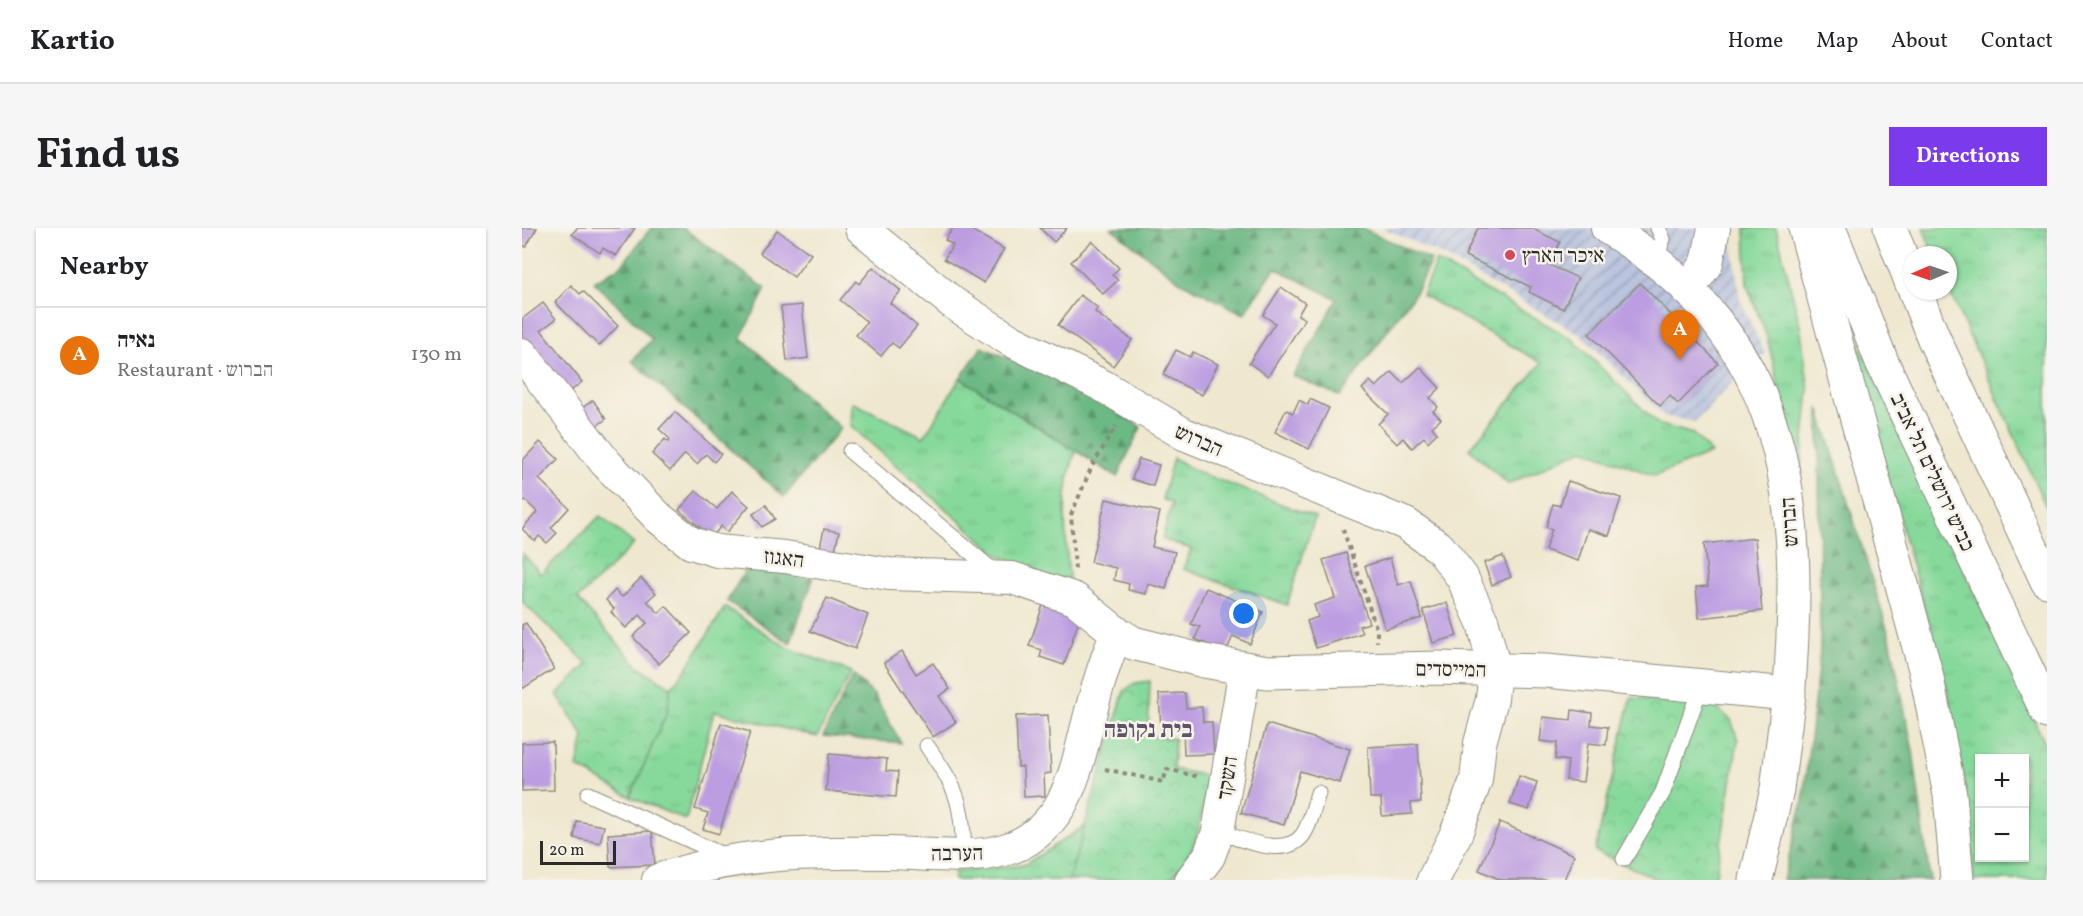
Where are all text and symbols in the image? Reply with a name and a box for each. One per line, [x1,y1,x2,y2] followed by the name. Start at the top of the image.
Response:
[30,22,115,61] text: Kartio
[1728,27,1783,56] text: Home
[1816,27,1858,56] text: Map
[1891,27,1948,56] text: About
[1981,27,2053,56] text: Contact
[36,127,180,186] text: Find us
[1889,127,2047,186] button: Directions
[1522,242,1604,271] place label: איכר הארץ
[1903,246,1957,300] north arrow
[1503,248,1517,262] marker: איכר הארץ
[60,249,149,285] text: Nearby
[1660,310,1700,360] pin: A
[117,326,155,357] text: נאיה
[72,341,87,369] text: A
[411,341,462,369] text: 130 m
[117,357,273,385] text: Restaurant · הברוש
[1882,389,1981,557] street label: כביש ירושלים תל אביב
[1170,418,1227,465] street label: הברוש
[1774,496,1807,548] street label: הברוש
[762,543,806,576] street label: האגוז
[1229,599,1258,628] your location
[1415,655,1487,686] street label: המייסדים
[1103,714,1193,748] district label: בית נקופה
[1211,754,1246,802] street label: השקד
[1975,754,2029,862] map controls
[1975,754,2029,808] button: +
[1975,808,2029,862] button: −
[540,838,616,866] scale bar
[549,840,584,862] text: 20 m
[931,840,983,869] street label: הערבה

